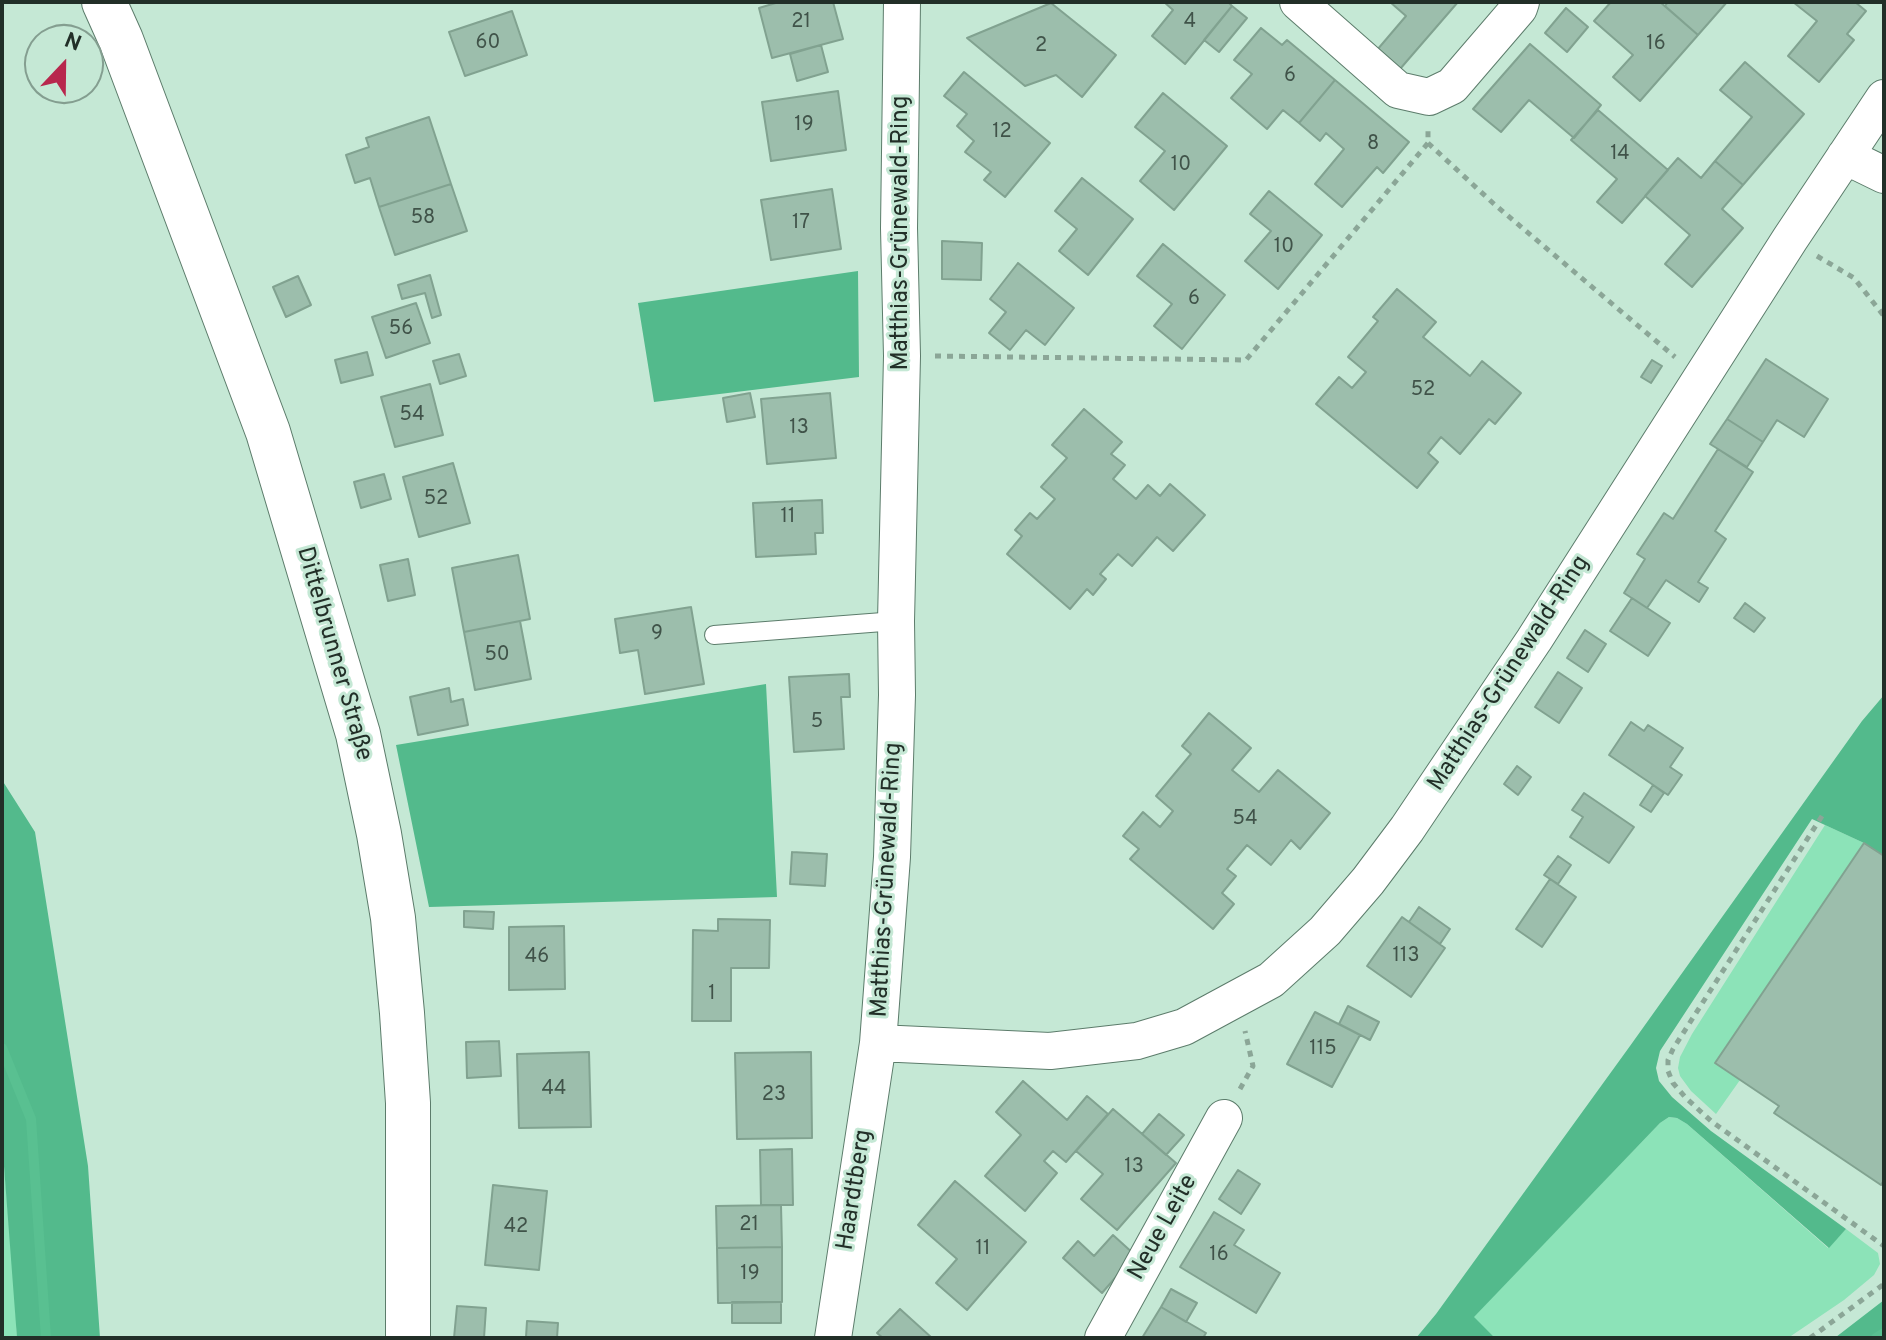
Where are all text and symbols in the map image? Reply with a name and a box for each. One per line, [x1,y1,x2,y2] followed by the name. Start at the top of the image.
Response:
[791,11,811,35] house number: 21
[1184,11,1196,35] house number: 4
[24,24,104,104] north arrow
[60,28,85,59] text: N
[476,32,500,56] house number: 60
[1646,33,1666,57] house number: 16
[1035,35,1047,59] house number: 2
[1284,65,1296,89] house number: 6
[888,95,916,371] street label: Matthias-Grünewald-Ring
[794,114,814,138] house number: 19
[992,121,1012,145] house number: 12
[1367,133,1379,157] house number: 8
[1610,143,1630,167] house number: 14
[1171,154,1191,178] house number: 10
[411,207,435,231] house number: 58
[792,212,810,236] house number: 17
[1274,236,1294,260] house number: 10
[1188,288,1200,312] house number: 6
[389,318,413,342] house number: 56
[1411,379,1435,403] house number: 52
[399,404,425,428] house number: 54
[789,417,809,441] house number: 13
[424,488,448,512] house number: 52
[781,506,795,530] house number: 11
[289,544,377,764] street label: Dittelbrunner Straße
[1423,551,1597,797] street label: Matthias-Grünewald-Ring
[651,623,663,647] house number: 9
[484,644,510,668] house number: 50
[811,711,823,735] house number: 5
[866,742,910,1018] street label: Matthias-Grünewald-Ring
[1232,808,1258,832] house number: 54
[1393,945,1419,969] house number: 113
[525,946,549,970] house number: 46
[708,983,716,1007] house number: 1
[1309,1038,1337,1062] house number: 115
[542,1078,566,1102] house number: 44
[762,1084,786,1108] house number: 23
[832,1128,880,1252] street label: Haardtberg
[1124,1156,1144,1180] house number: 13
[1123,1170,1205,1286] street label: Neue Leite
[739,1214,759,1238] house number: 21
[504,1216,528,1240] house number: 42
[976,1238,990,1262] house number: 11
[1209,1244,1229,1268] house number: 16
[740,1263,760,1287] house number: 19

